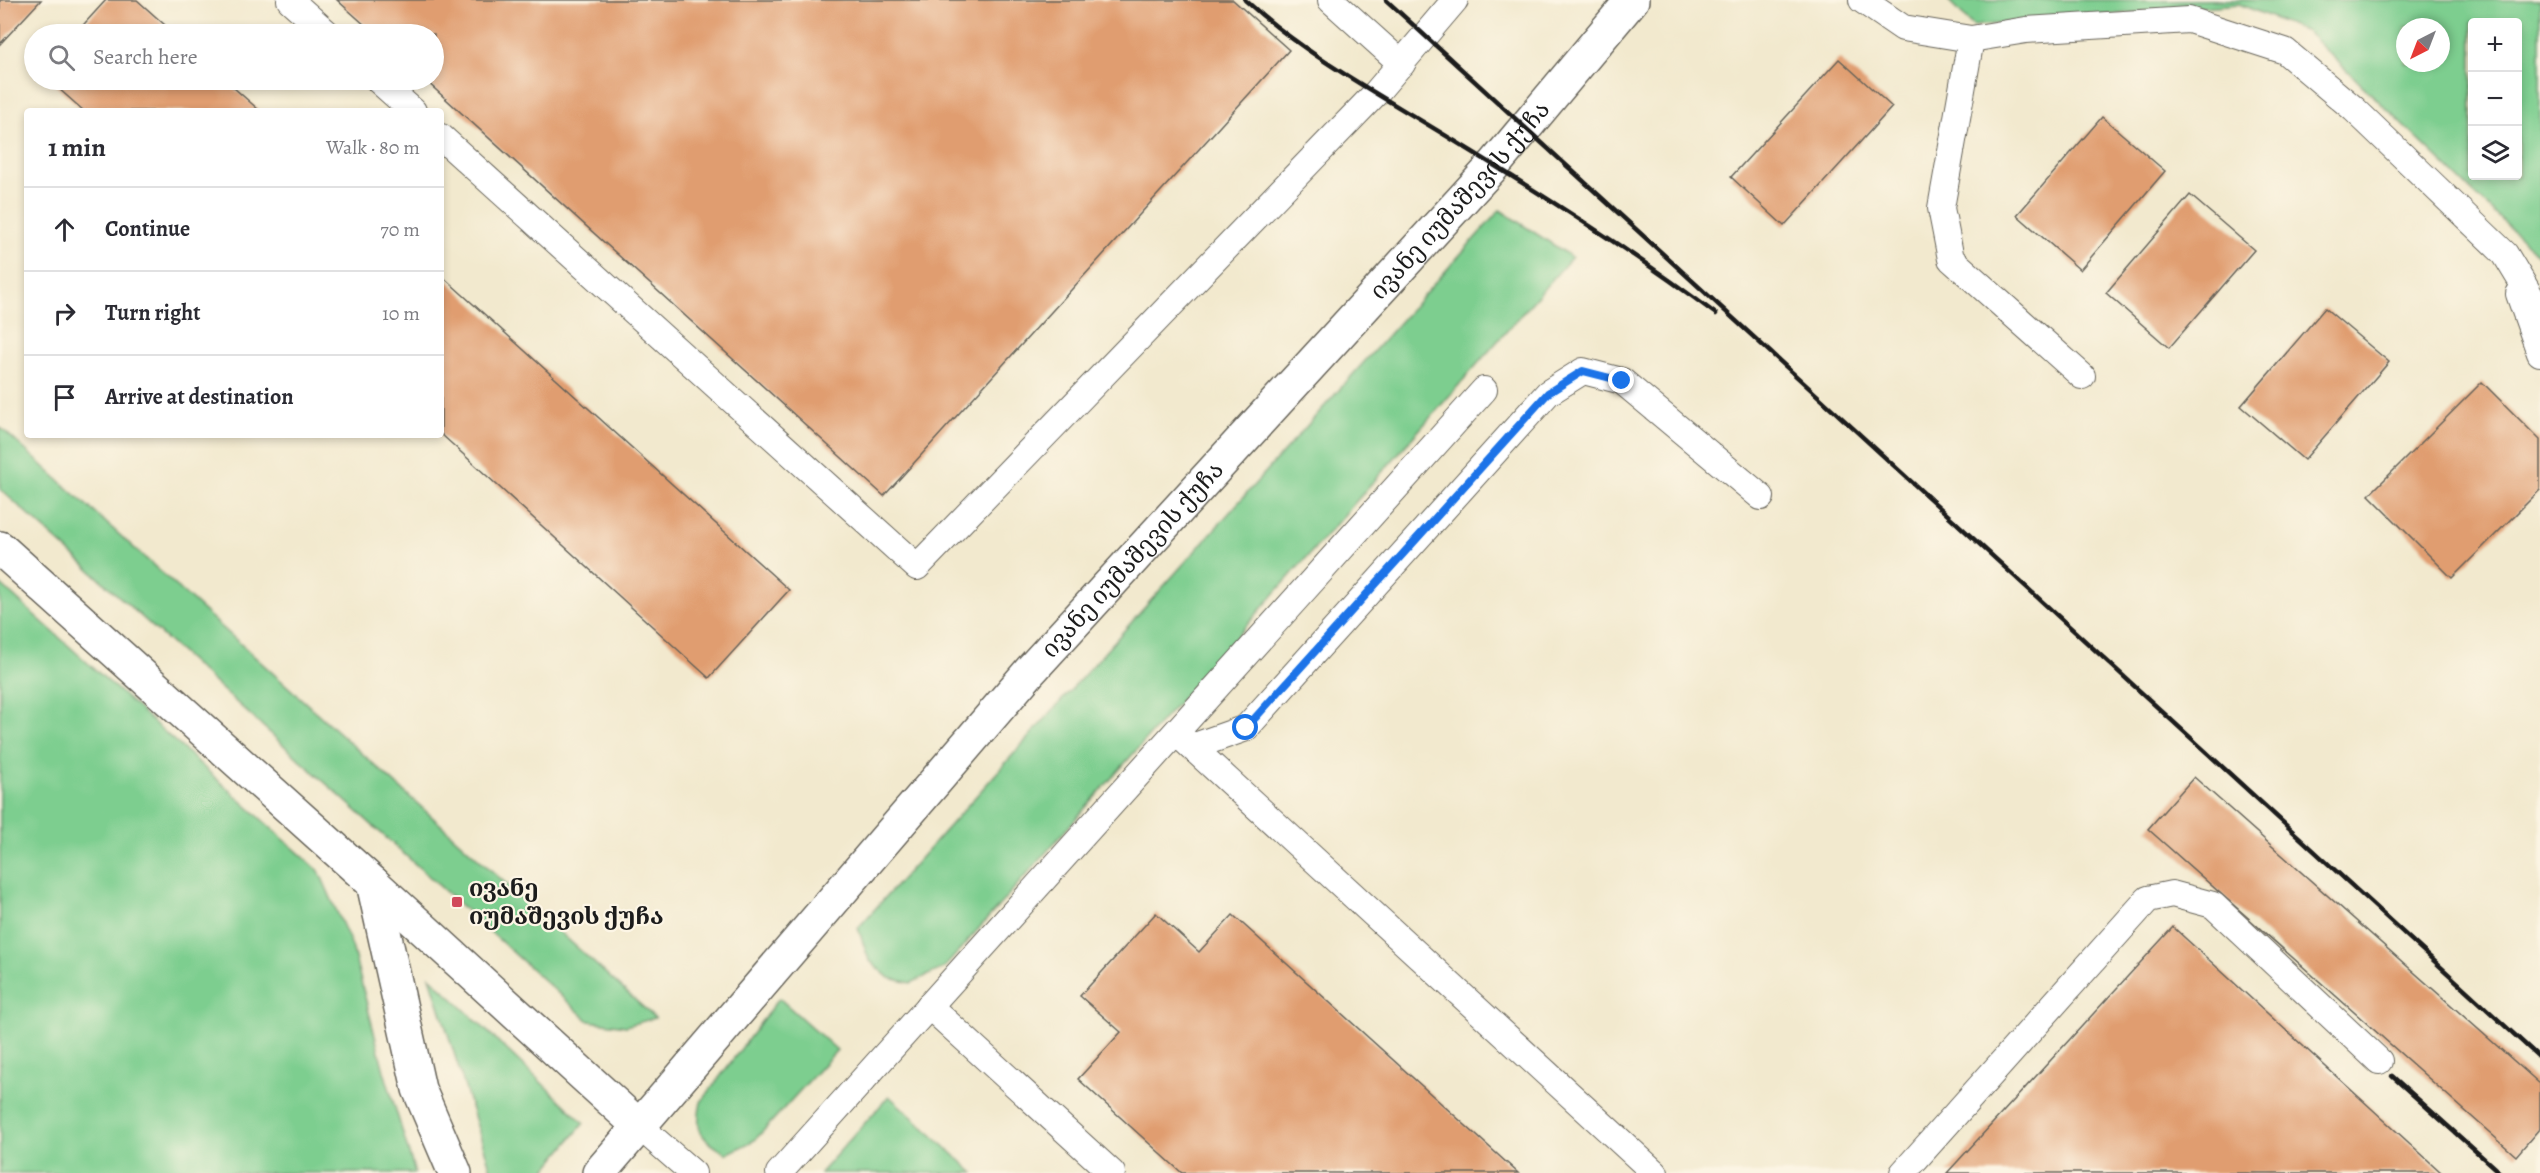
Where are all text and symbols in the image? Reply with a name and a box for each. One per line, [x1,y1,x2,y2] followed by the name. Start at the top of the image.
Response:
[2396,18,2450,72] north arrow
[2468,18,2522,180] map controls
[2468,18,2522,72] button: +
[24,24,444,90] search box
[45,41,78,74] icon: search
[93,42,198,72] text: Search here
[2468,72,2522,126] button: −
[1362,94,1557,306] street label: ივანე იუმაშევის ქუჩა
[2468,126,2522,180] button: layers
[48,130,106,165] text: 1 min
[326,134,420,161] text: Walk · 80 m
[48,213,81,246] icon: ahead
[105,214,190,244] text: Continue
[380,216,420,243] text: 70 m
[48,297,81,330] icon: right
[105,298,201,328] text: Turn right
[382,300,420,327] text: 10 m
[1608,367,1634,393] route end
[48,381,81,414] icon: arrive
[105,382,294,412] text: Arrive at destination
[1034,454,1231,665] street label: ივანე იუმაშევის ქუჩა
[1232,714,1258,740] route start
[469,872,664,932] place label: ივანე იუმაშევის ქუჩა
[450,895,464,909] marker: ივანე იუმაშევის ქუჩა

